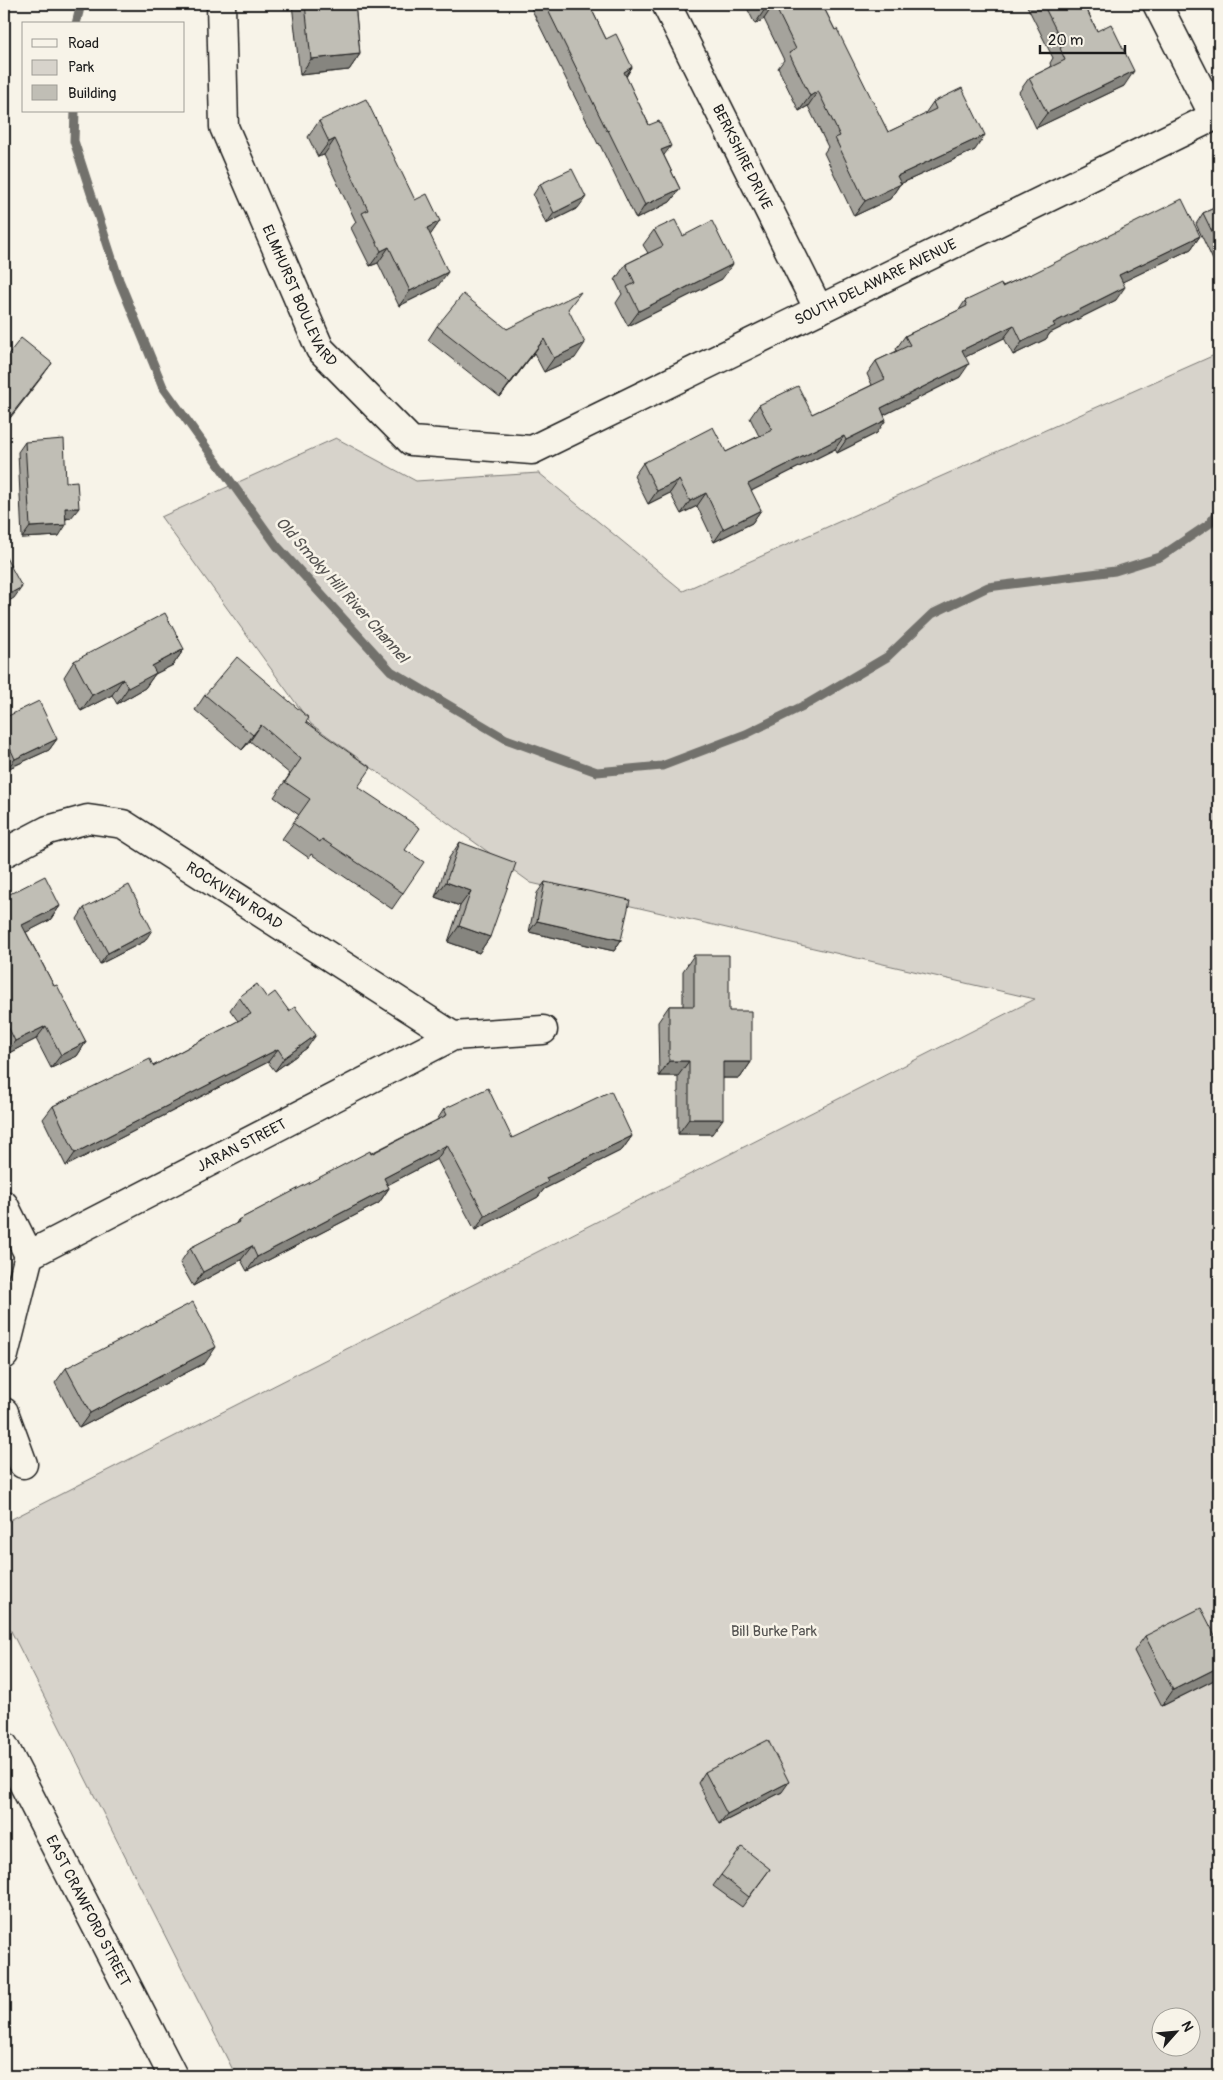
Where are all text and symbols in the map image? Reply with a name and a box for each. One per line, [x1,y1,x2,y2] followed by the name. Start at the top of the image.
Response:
[22,22,185,112] legend
[1040,22,1126,54] scale bar
[1048,31,1083,50] text: 20 m
[68,34,99,53] text: Road
[68,58,95,77] text: Park
[68,84,116,103] text: Building
[708,101,777,213] street label: BERKSHIRE DRIVE
[258,222,341,371] street label: ELMHURST BOULEVARD
[791,234,960,330] street label: SOUTH DELAWARE AVENUE
[271,513,414,669] water label: Old Smoky Hill River Channel
[183,858,286,934] street label: ROCKVIEW ROAD
[193,1114,289,1176] street label: JARAN STREET
[731,1622,818,1641] park label: Bill Burke Park
[42,1832,135,1989] street label: EAST CRAWFORD STREET
[1150,2008,1200,2058] north arrow
[1177,2018,1197,2034] text: N

